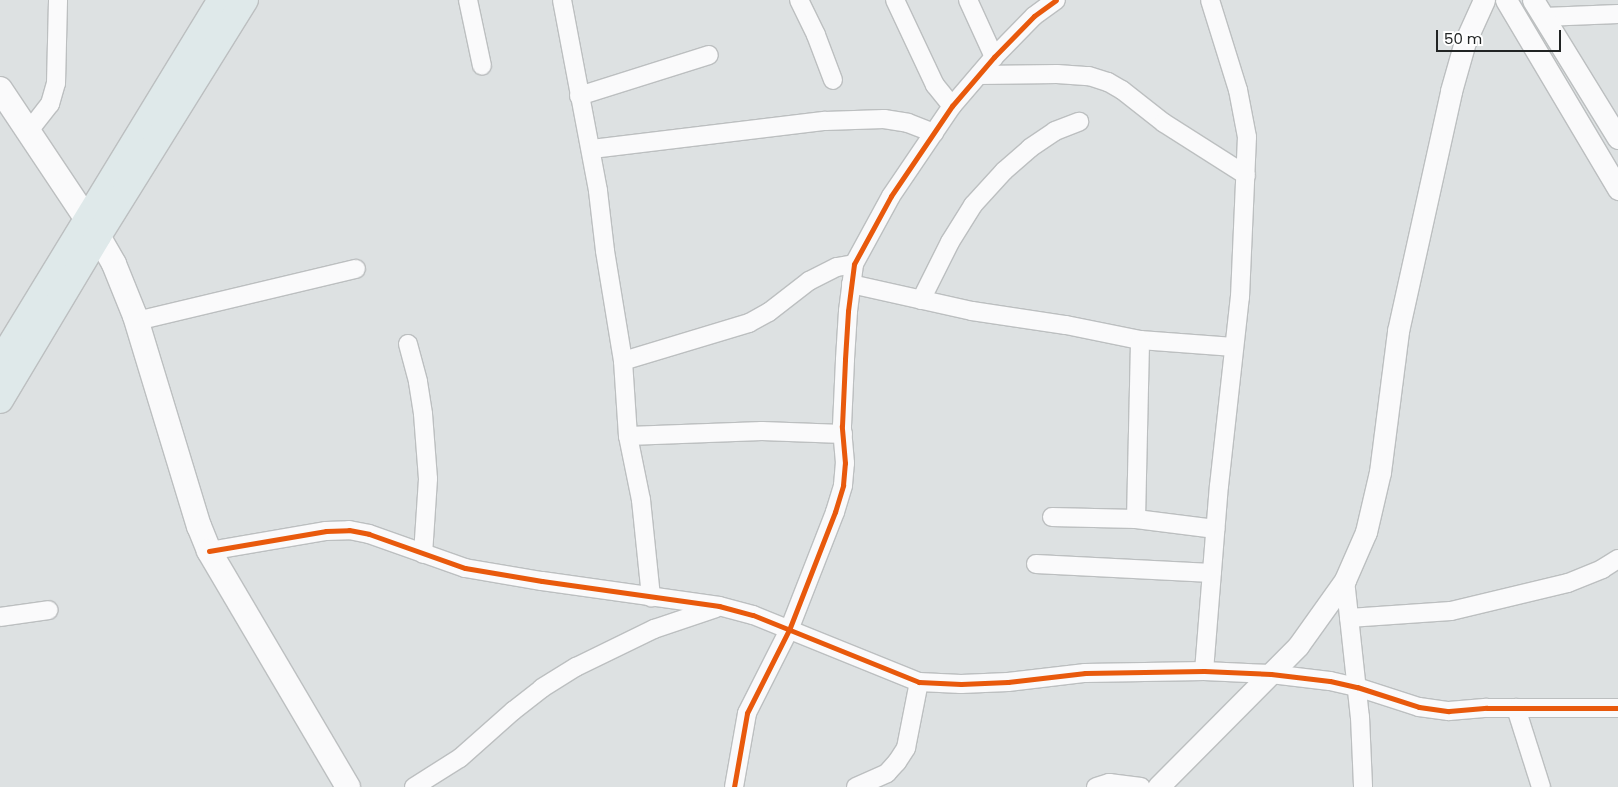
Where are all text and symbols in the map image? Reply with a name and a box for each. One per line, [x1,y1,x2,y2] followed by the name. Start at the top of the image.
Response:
[1438,20,1563,52] scale bar
[1444,28,1482,49] text: 50 m

